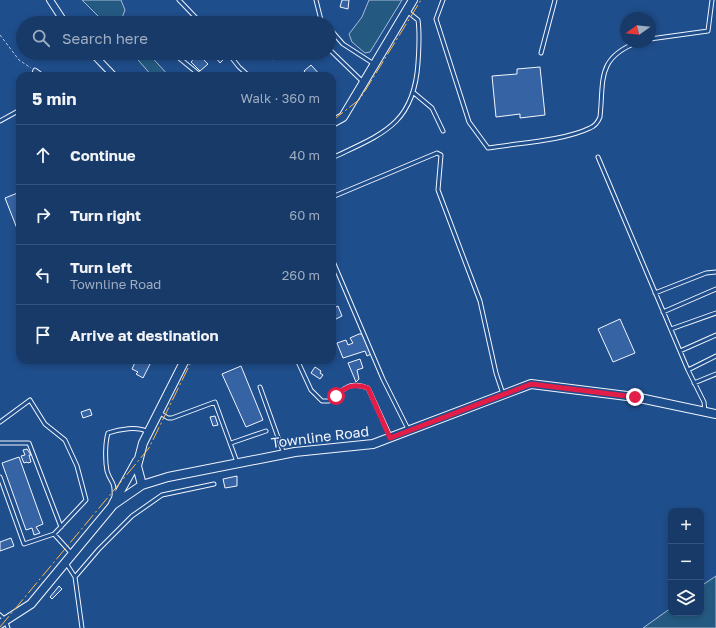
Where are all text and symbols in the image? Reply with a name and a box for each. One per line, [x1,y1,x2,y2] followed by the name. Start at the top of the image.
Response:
[620,12,656,48] north arrow
[16,16,336,60] search box
[30,27,52,49] icon: search
[62,29,148,47] text: Search here
[32,88,76,109] text: 5 min
[241,90,320,106] text: Walk · 360 m
[32,144,54,166] icon: ahead
[70,146,136,164] text: Continue
[289,147,320,163] text: 40 m
[32,204,54,226] icon: right
[70,206,141,224] text: Turn right
[289,207,320,223] text: 60 m
[70,258,132,276] text: Turn left
[32,264,54,286] icon: left
[282,267,320,283] text: 260 m
[70,276,161,292] text: Townline Road
[32,324,54,346] icon: arrive
[70,326,219,344] text: Arrive at destination
[327,387,345,405] route start
[626,388,644,406] route end
[270,422,370,451] street label: Townline Road
[668,508,704,616] map controls
[668,508,704,544] button: +
[668,544,704,580] button: −
[668,580,704,616] button: layers

